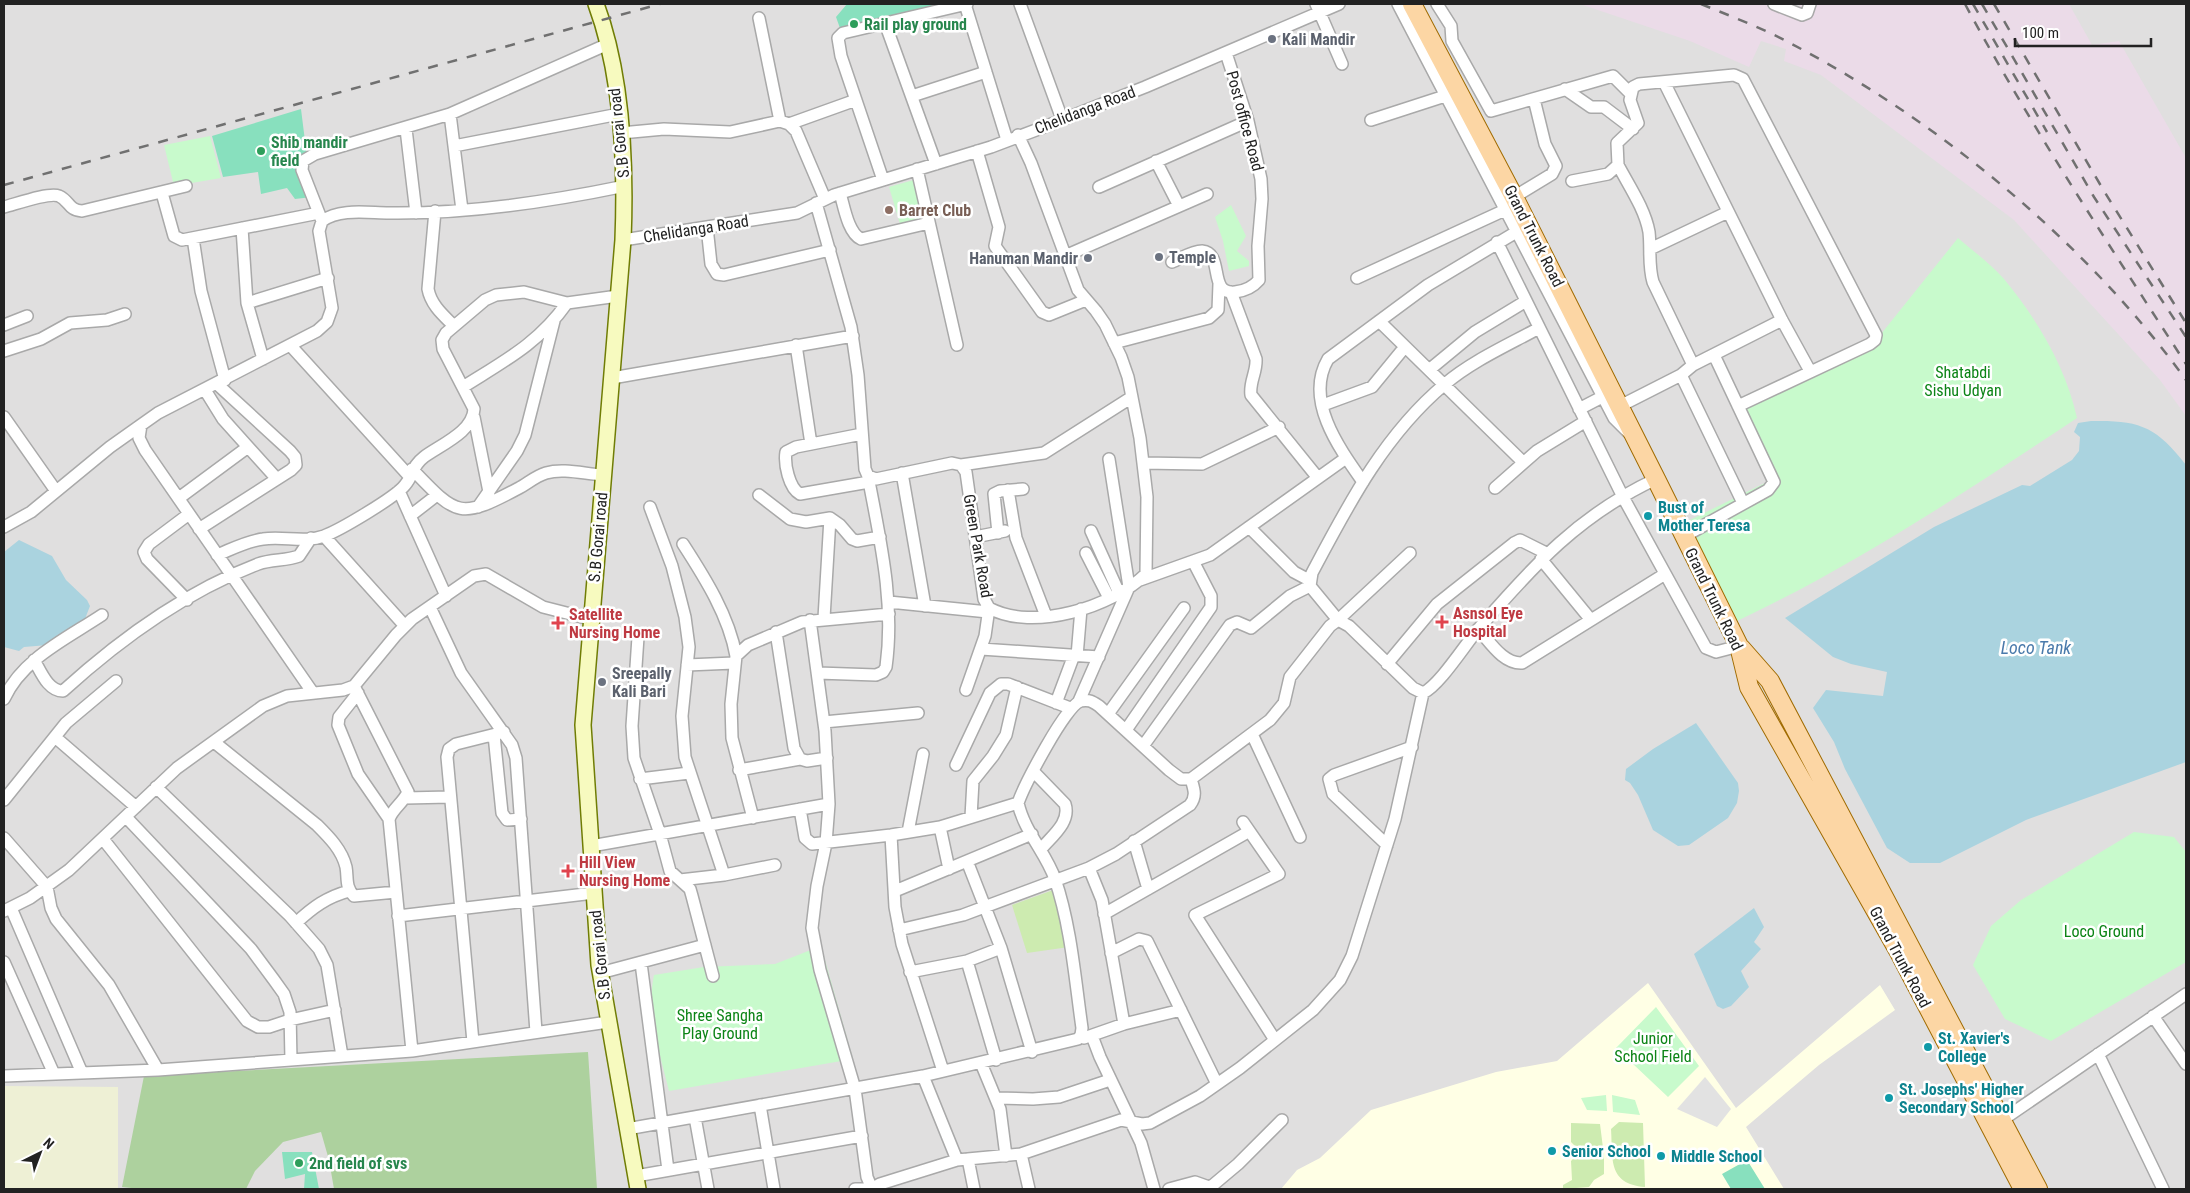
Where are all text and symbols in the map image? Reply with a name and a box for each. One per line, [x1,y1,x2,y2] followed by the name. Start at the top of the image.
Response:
[864,15,967,34] place label: Rail play ground
[2015,15,2151,47] scale bar
[848,18,860,30] marker: Rail play ground
[2022,24,2059,42] text: 100 m
[1282,30,1355,49] place label: Kali Mandir
[1266,33,1278,45] marker: Kali Mandir
[1222,69,1268,173] street label: Post office Road
[1032,82,1138,138] street label: Chelidanga Road
[605,87,633,179] street label: S.B Gorai road
[271,133,348,170] place label: Shib mandir field
[255,145,267,157] marker: Shib mandir field
[1500,182,1568,290] street label: Grand Trunk Road
[899,201,971,220] place label: Barret Club
[883,204,895,216] marker: Barret Club
[642,211,750,247] street label: Chelidanga Road
[1169,248,1216,267] place label: Temple
[969,249,1078,268] place label: Hanuman Mandir
[1153,251,1165,263] marker: Temple
[1082,252,1094,264] marker: Hanuman Mandir
[1924,363,2002,400] park label: Shatabdi Sishu Udyan
[585,491,611,583] street label: S.B Gorai road
[960,493,996,599] street label: Green Park Road
[1658,498,1751,535] place label: Bust of Mother Teresa
[1642,510,1654,522] marker: Bust of Mother Teresa
[1681,545,1747,653] street label: Grand Trunk Road
[1453,604,1523,641] place label: Asnsol Eye Hospital
[569,605,661,642] place label: Satellite Nursing Home
[1435,615,1449,629] marker: Asnsol Eye Hospital
[551,616,565,630] marker: Satellite Nursing Home
[2001,637,2072,658] water label: Loco Tank
[612,664,672,701] place label: Sreepally Kali Bari
[596,676,608,688] marker: Sreepally Kali Bari
[579,853,671,890] place label: Hill View Nursing Home
[561,864,575,878] marker: Hill View Nursing Home
[1865,903,1935,1011] street label: Grand Trunk Road
[586,909,614,1001] street label: S.B Gorai road
[2064,922,2144,941] park label: Loco Ground
[677,1006,763,1043] park label: Shree Sangha Play Ground
[1614,1029,1692,1066] park label: Junior School Field
[1938,1029,2010,1066] place label: St. Xavier's College
[1922,1041,1934,1053] marker: St. Xavier's College
[1899,1080,2024,1117] place label: St. Josephs' Higher Secondary School
[1883,1092,1895,1104] marker: St. Josephs' Higher Secondary School
[15,1128,65,1178] north arrow
[40,1135,57,1152] text: N
[1562,1142,1651,1161] place label: Senior School
[1546,1145,1558,1157] marker: Senior School
[1671,1147,1762,1166] place label: Middle School
[1655,1150,1667,1162] marker: Middle School
[309,1154,407,1173] place label: 2nd field of svs
[293,1157,305,1169] marker: 2nd field of svs

